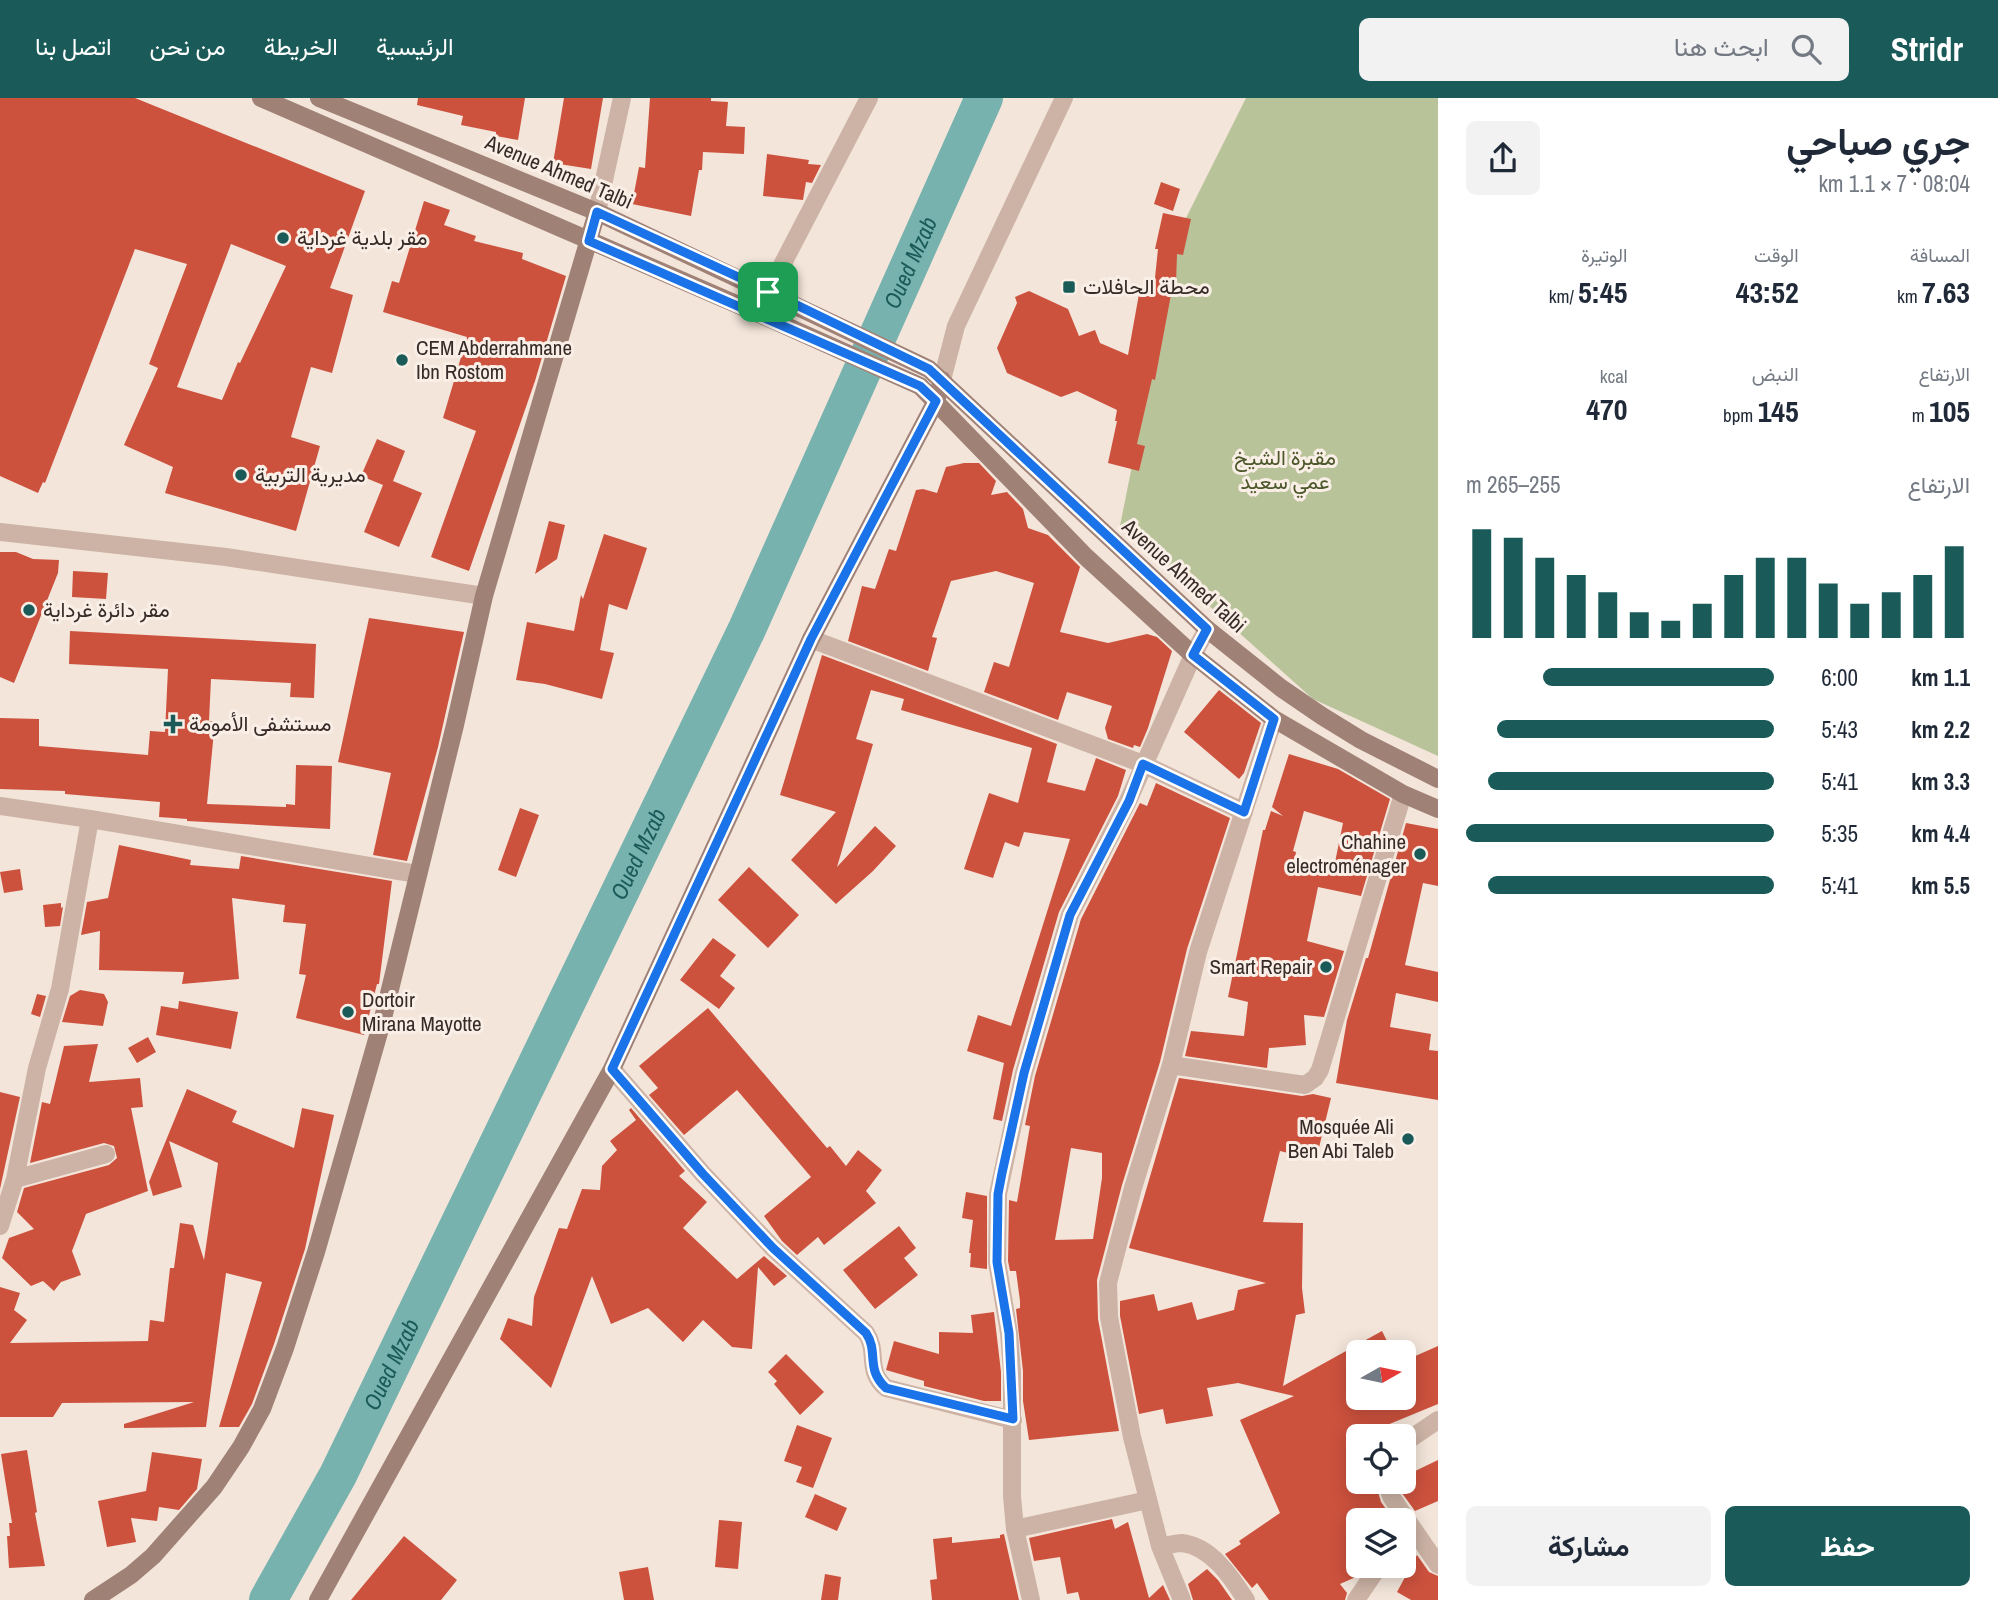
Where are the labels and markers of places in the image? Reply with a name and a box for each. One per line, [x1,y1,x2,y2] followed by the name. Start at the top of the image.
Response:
[297,223,428,252] place label: مقر بلدية غرداية
[275,230,291,246] marker: مقر بلدية غرداية
[738,262,798,322] pin
[1083,272,1210,301] place label: محطة الحافلات
[1061,279,1077,295] marker: محطة الحافلات
[416,333,572,386] place label: CEM Abderrahmane Ibn Rostom
[394,352,410,368] marker: CEM Abderrahmane Ibn Rostom
[255,460,366,489] place label: مديرية التربية
[233,467,249,483] marker: مديرية التربية
[43,595,170,624] place label: مقر دائرة غرداية
[21,602,37,618] marker: مقر دائرة غرداية
[189,709,331,738] place label: مستشفى الأمومة
[163,714,183,734] marker: مستشفى الأمومة
[1286,827,1406,880] place label: Chahine electroménager
[1412,846,1428,862] marker: Chahine electroménager
[1210,952,1312,981] place label: Smart Repair
[1318,959,1334,975] marker: Smart Repair
[362,985,482,1038] place label: Dortoir Mirana Mayotte
[340,1004,356,1020] marker: Dortoir Mirana Mayotte
[1288,1112,1394,1165] place label: Mosquée Ali Ben Abi Taleb
[1400,1131,1416,1147] marker: Mosquée Ali Ben Abi Taleb

